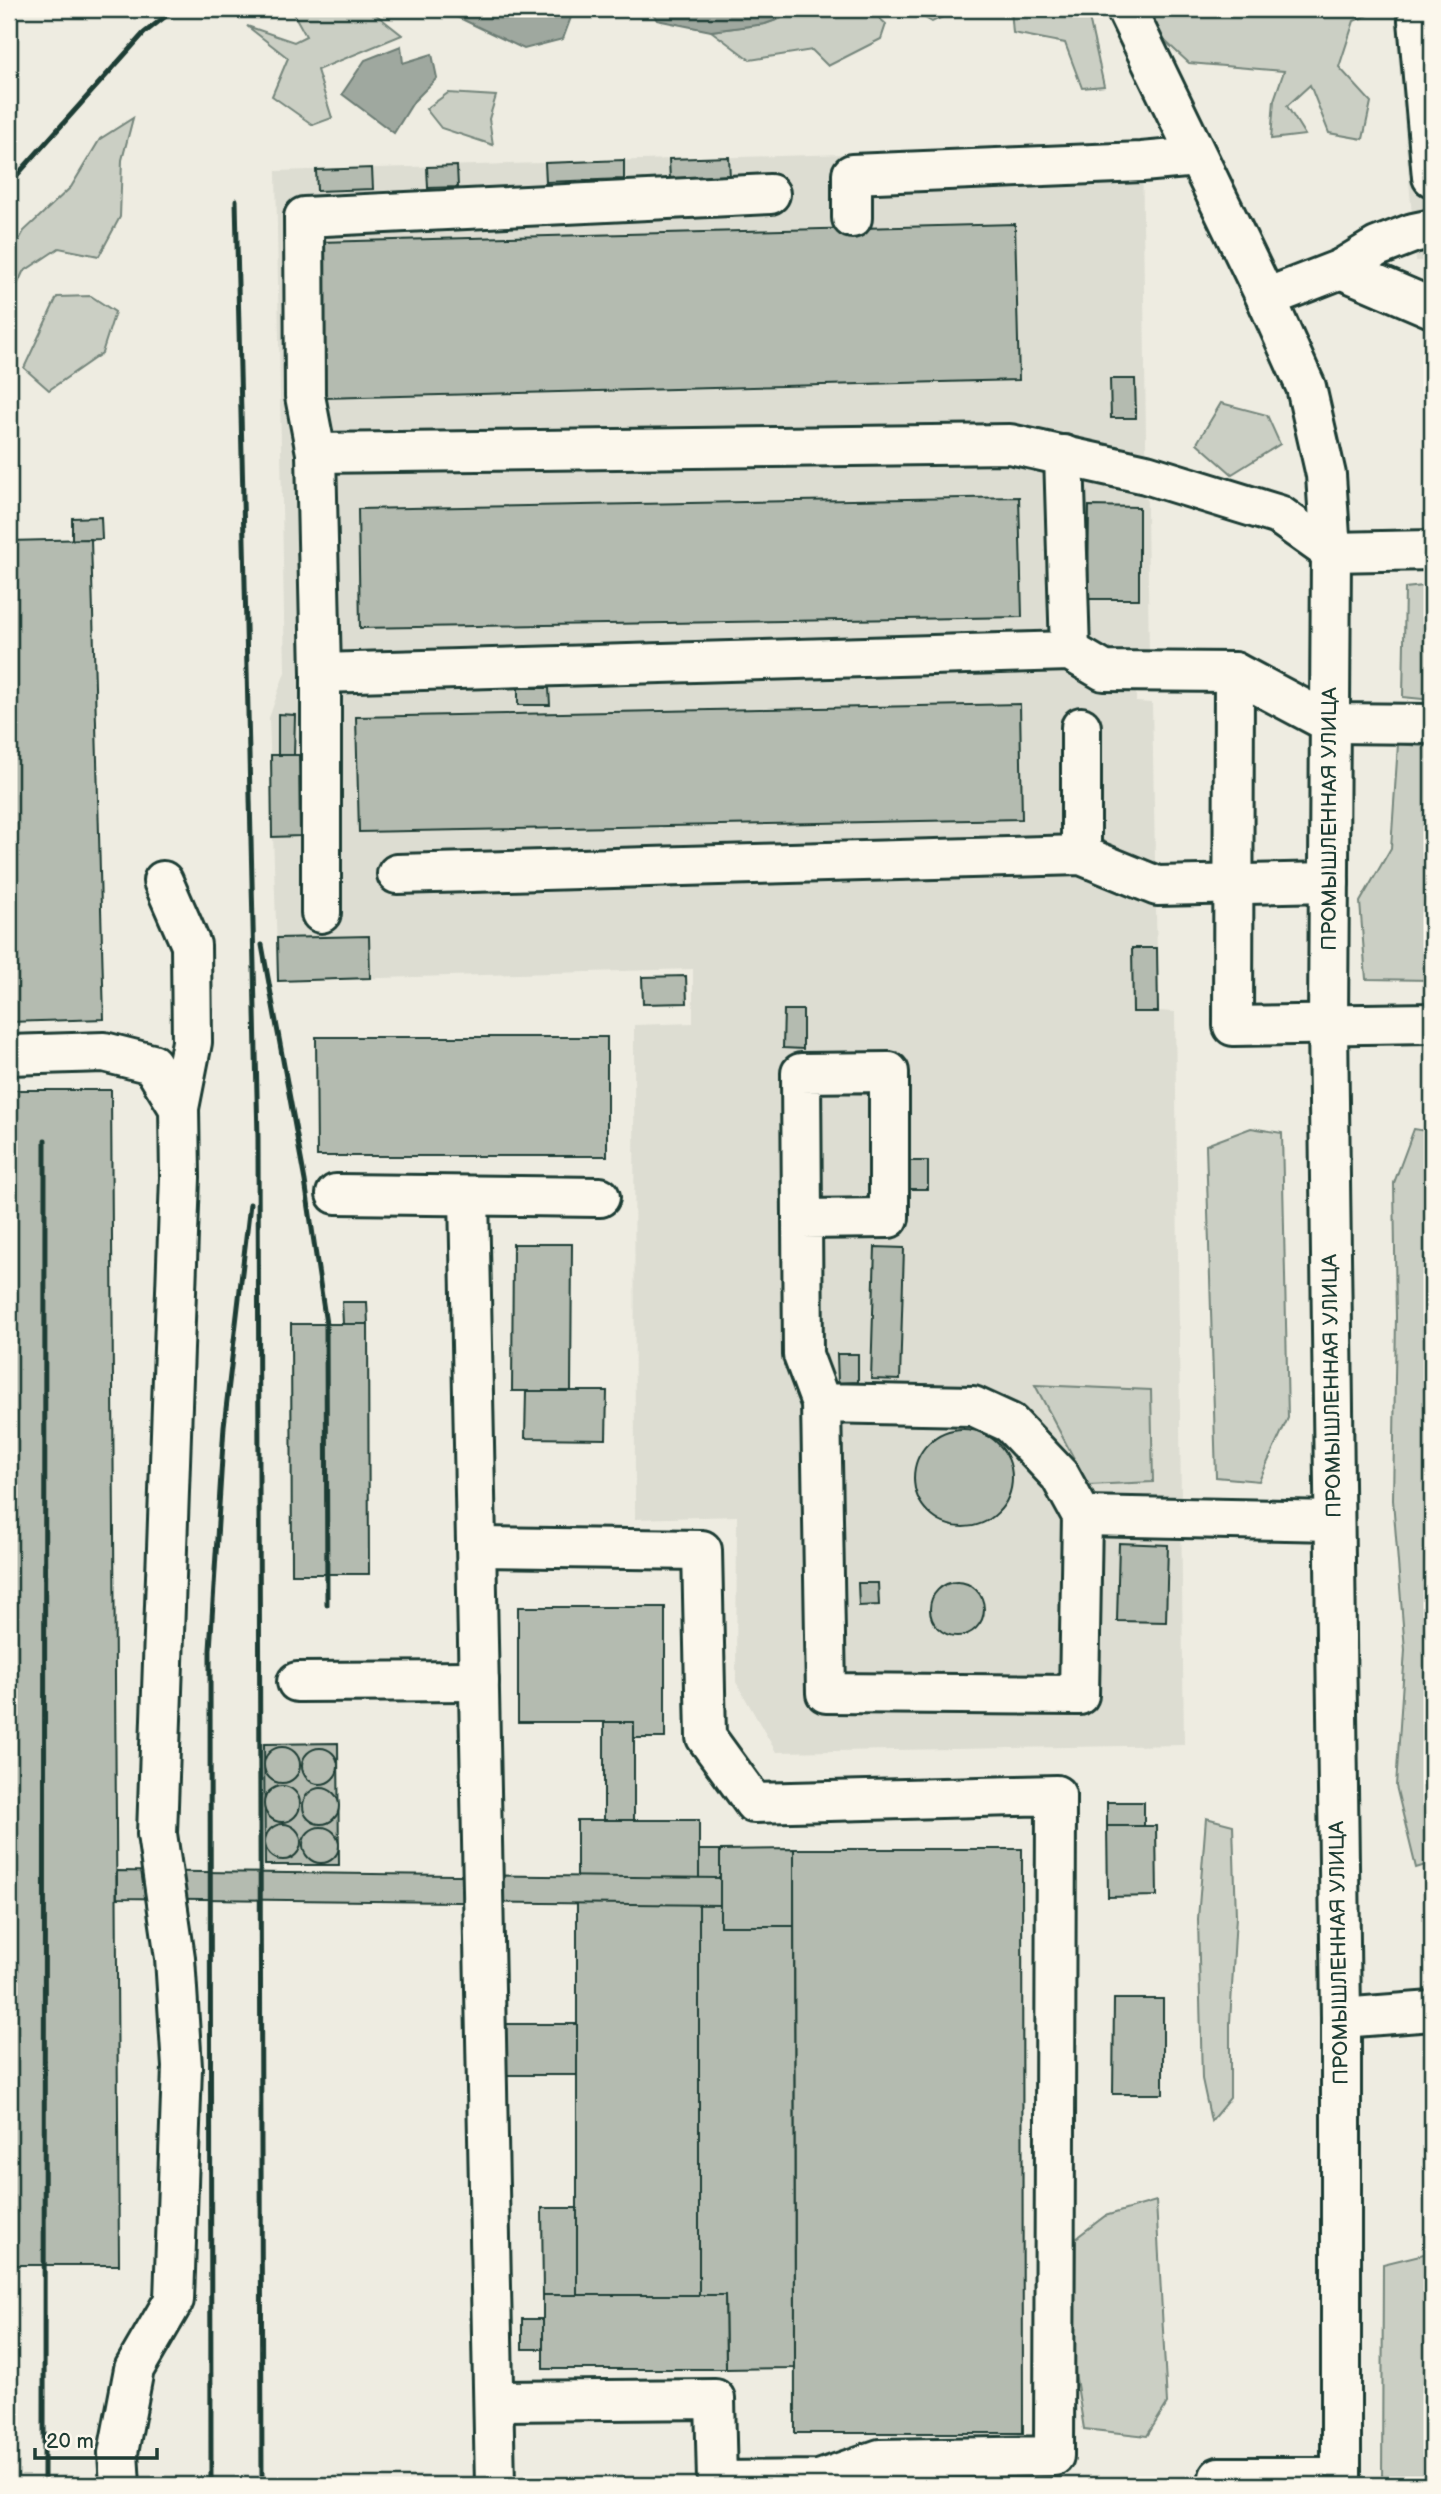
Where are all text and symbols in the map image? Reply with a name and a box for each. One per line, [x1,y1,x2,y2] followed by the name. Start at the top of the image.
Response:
[1317,687,1342,951] street label: ПРОМЫШЛЕННАЯ УЛИЦА
[1317,1254,1347,1518] street label: ПРОМЫШЛЕННАЯ УЛИЦА
[1324,1821,1354,2085] street label: ПРОМЫШЛЕННАЯ УЛИЦА
[35,2417,158,2461] scale bar
[46,2429,94,2454] text: 20 m

